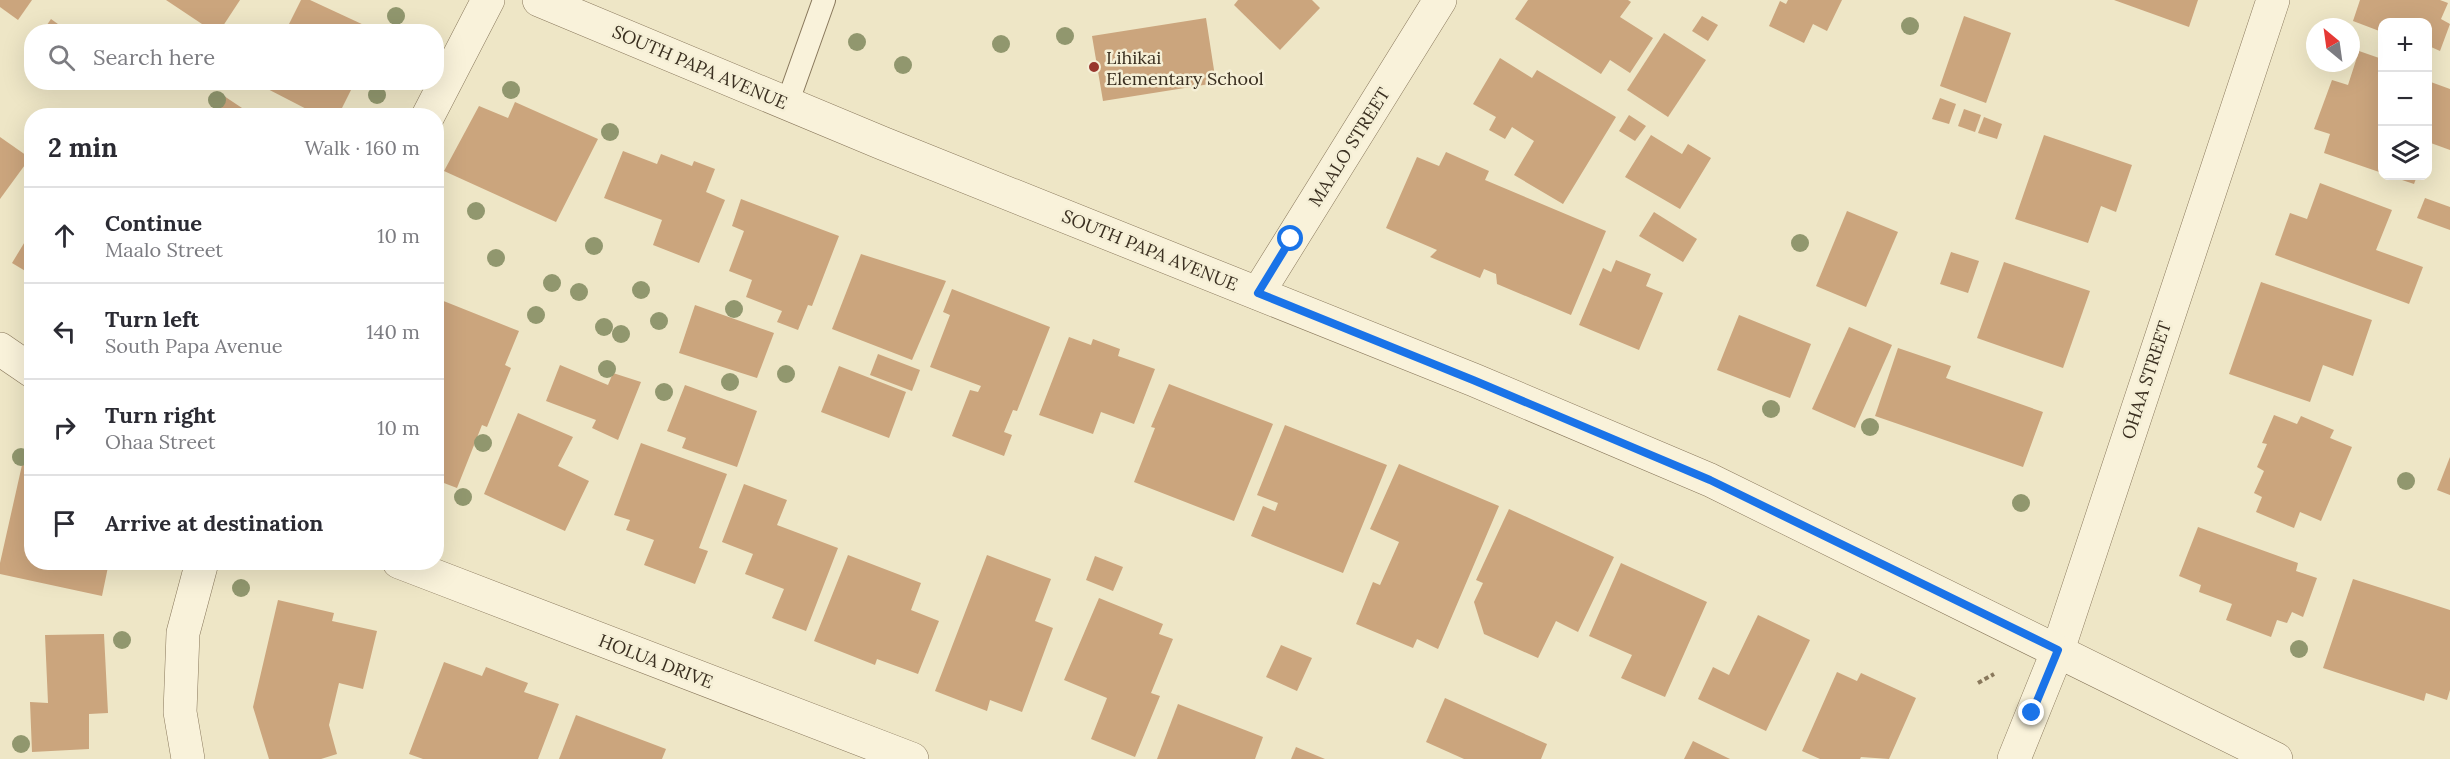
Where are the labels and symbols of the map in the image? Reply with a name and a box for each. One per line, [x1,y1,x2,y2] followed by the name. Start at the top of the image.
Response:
[2306,18,2360,72] north arrow
[609,20,791,114] street label: SOUTH PAPA AVENUE
[1106,46,1264,90] place label: Lihikai Elementary School
[1087,60,1101,74] marker: Lihikai Elementary School
[1303,83,1395,211] street label: MAALO STREET
[1059,204,1241,296] street label: SOUTH PAPA AVENUE
[1277,225,1303,251] route start
[2116,317,2176,442] street label: OHAA STREET
[595,629,717,693] street label: HOLUA DRIVE
[2018,699,2044,725] route end

